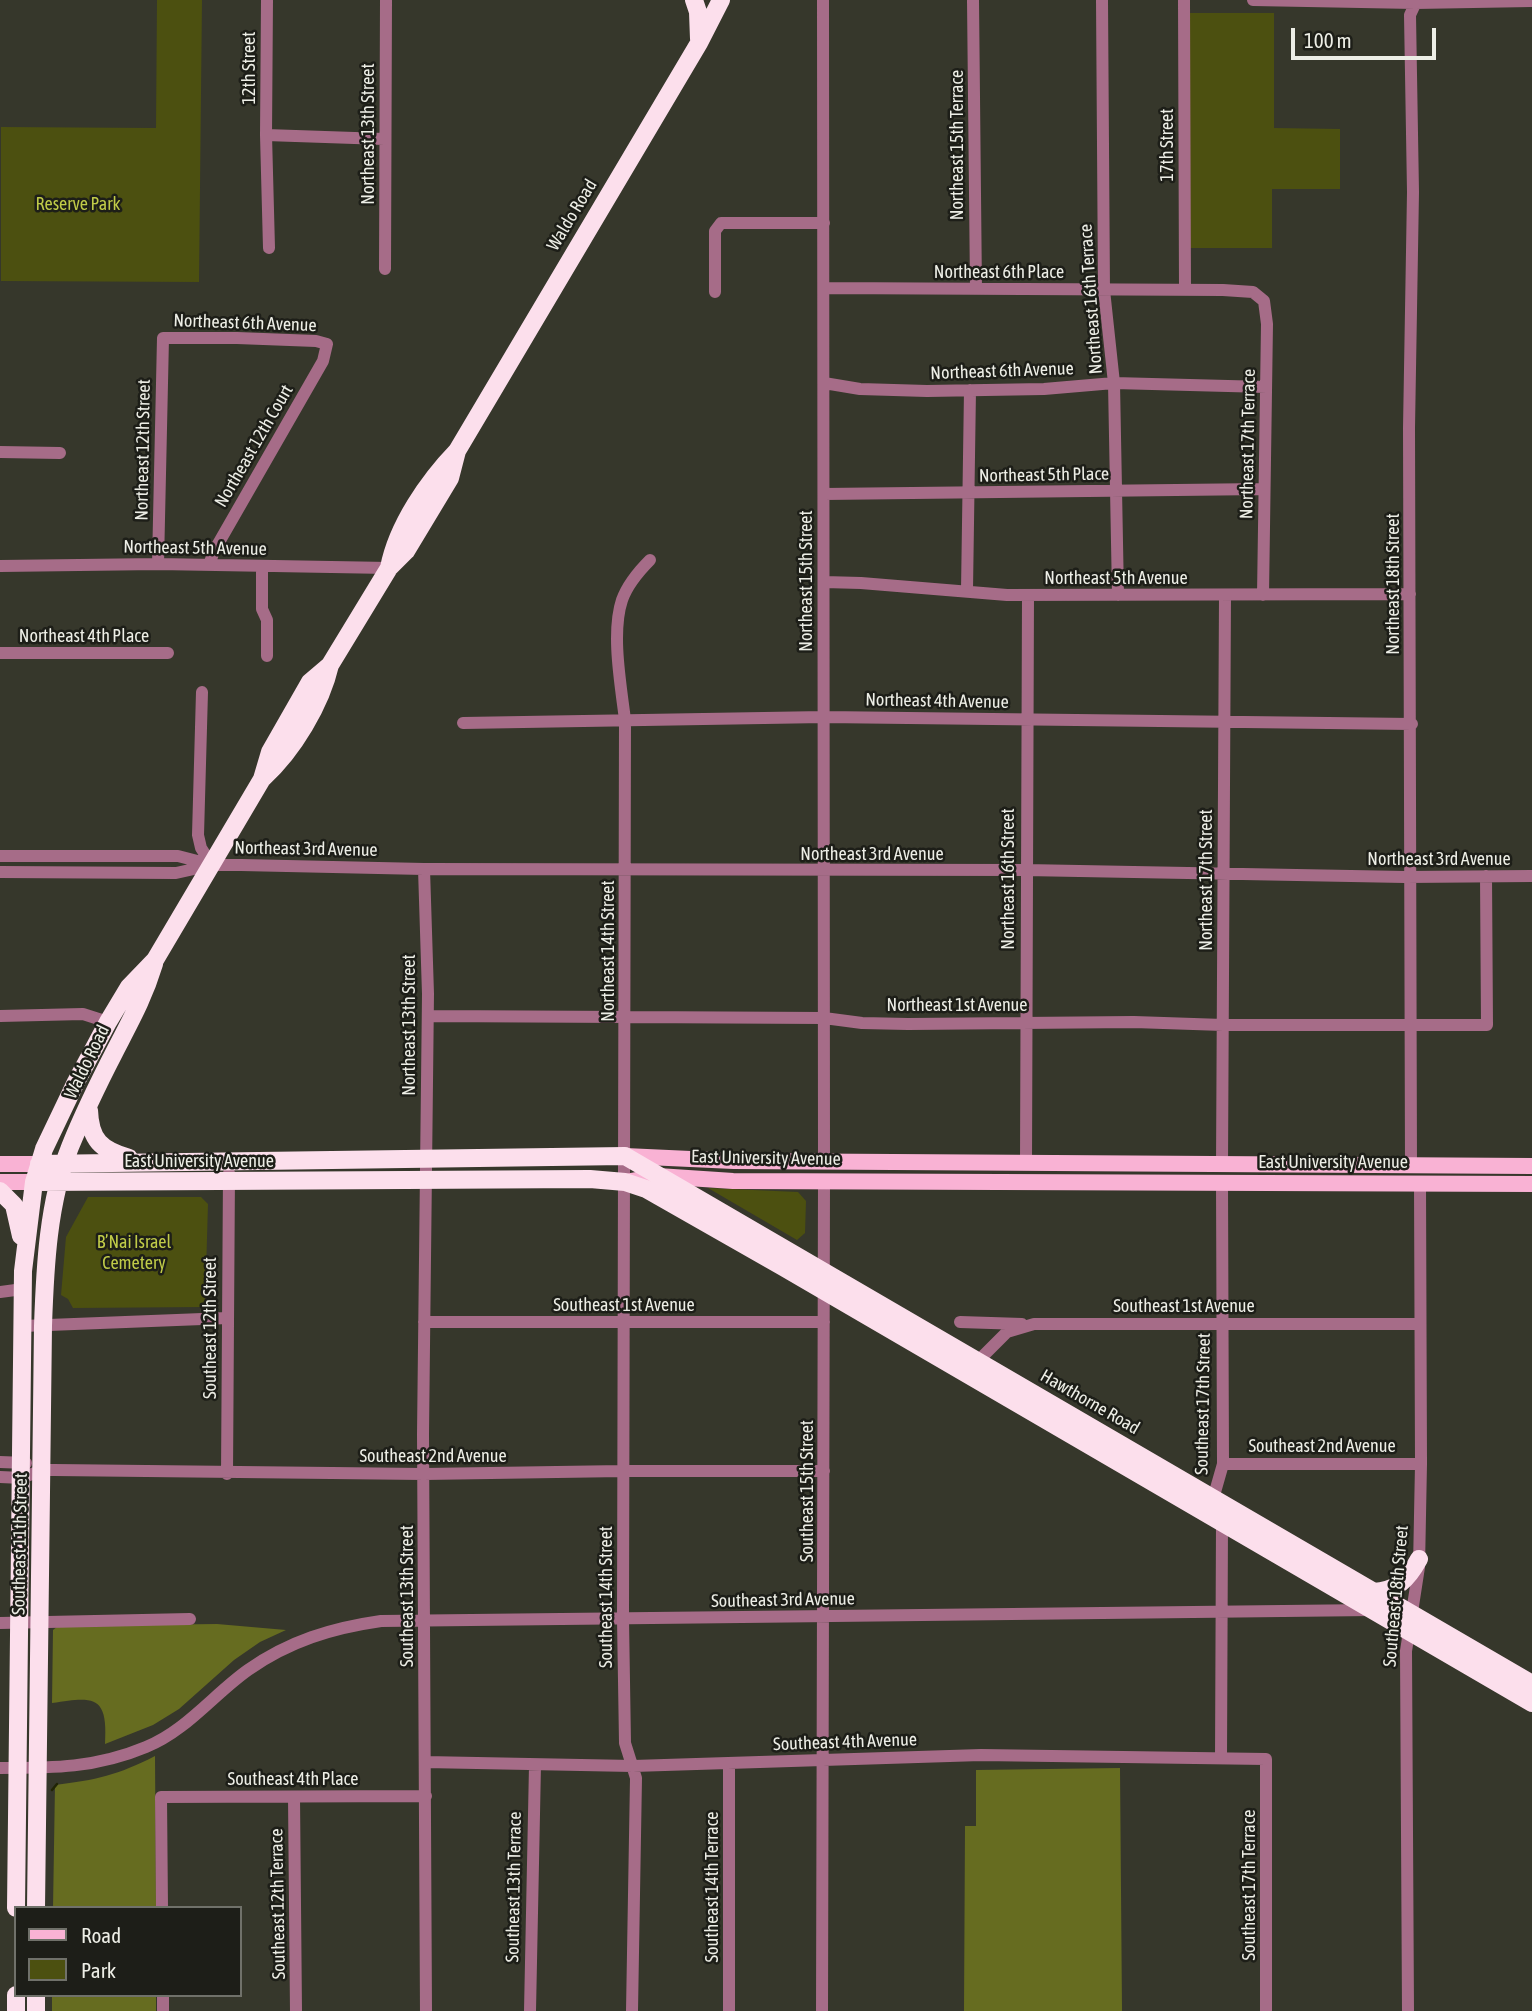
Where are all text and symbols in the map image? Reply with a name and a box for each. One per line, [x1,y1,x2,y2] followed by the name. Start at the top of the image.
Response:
[1294,14,1439,58] scale bar
[1304,28,1352,52] text: 100 m
[238,32,260,104] street label: 12th Street
[357,63,379,205] street label: Northeast 13th Street
[946,70,968,220] street label: Northeast 15th Terrace
[1156,109,1178,181] street label: 17th Street
[542,175,602,255] street label: Waldo Road
[36,193,120,215] park label: Reserve Park
[1075,223,1107,375] street label: Northeast 16th Terrace
[934,261,1064,283] street label: Northeast 6th Place
[173,310,317,336] street label: Northeast 6th Avenue
[930,358,1074,384] street label: Northeast 6th Avenue
[1236,369,1260,519] street label: Northeast 17th Terrace
[131,379,155,521] street label: Northeast 12th Street
[210,381,298,511] street label: Northeast 12th Court
[979,463,1109,487] street label: Northeast 5th Place
[795,510,817,652] street label: Northeast 15th Street
[1382,513,1404,655] street label: Northeast 18th Street
[123,536,267,560] street label: Northeast 5th Avenue
[1044,567,1188,589] street label: Northeast 5th Avenue
[19,625,149,647] street label: Northeast 4th Place
[865,689,1009,713] street label: Northeast 4th Avenue
[997,808,1019,950] street label: Northeast 16th Street
[1195,809,1217,951] street label: Northeast 17th Street
[234,837,378,861] street label: Northeast 3rd Avenue
[800,843,944,865] street label: Northeast 3rd Avenue
[1367,848,1511,870] street label: Northeast 3rd Avenue
[597,880,619,1022] street label: Northeast 14th Street
[398,954,420,1096] street label: Northeast 13th Street
[887,994,1027,1016] street label: Northeast 1st Avenue
[60,1022,114,1102] street label: Waldo Road
[691,1146,841,1170] street label: East University Avenue
[124,1150,274,1172] street label: East University Avenue
[1258,1151,1408,1173] street label: East University Avenue
[97,1231,171,1274] park label: B’Nai Israel Cemetery
[199,1257,221,1399] street label: Southeast 12th Street
[553,1294,695,1316] street label: Southeast 1st Avenue
[1113,1295,1255,1317] street label: Southeast 1st Avenue
[1191,1333,1215,1475] street label: Southeast 17th Street
[1037,1365,1143,1439] street label: Hawthorne Road
[796,1420,818,1562] street label: Southeast 15th Street
[1248,1435,1396,1457] street label: Southeast 2nd Avenue
[359,1445,507,1467] street label: Southeast 2nd Avenue
[8,1473,32,1615] street label: Southeast 11th Street
[1379,1524,1413,1668] street label: Southeast 18th Street
[396,1525,418,1667] street label: Southeast 13th Street
[595,1526,617,1668] street label: Southeast 14th Street
[711,1588,855,1612] street label: Southeast 3rd Avenue
[773,1729,917,1755] street label: Southeast 4th Avenue
[228,1768,358,1790] street label: Southeast 4th Place
[1238,1810,1260,1960] street label: Southeast 17th Terrace
[502,1811,526,1963] street label: Southeast 13th Terrace
[701,1812,723,1962] street label: Southeast 14th Terrace
[266,1828,290,1980] street label: Southeast 12th Terrace
[14,1906,242,1997] legend
[81,1923,121,1947] text: Road
[81,1958,116,1982] text: Park

